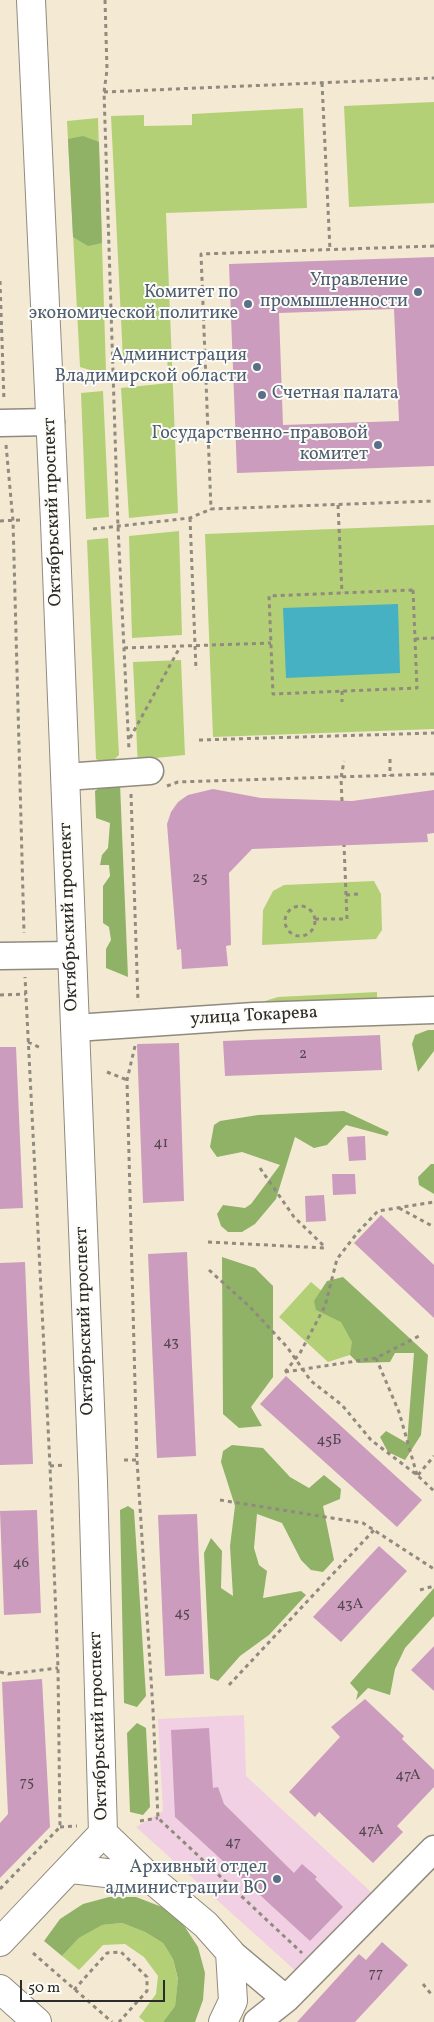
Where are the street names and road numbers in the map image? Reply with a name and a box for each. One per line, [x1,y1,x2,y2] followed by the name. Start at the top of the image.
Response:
[40,417,68,607] street label: Октябрьский проспект
[56,822,84,1012] street label: Октябрьский проспект
[190,1003,318,1031] street label: улица Токарева
[72,1226,100,1416] street label: Октябрьский проспект
[86,1631,114,1821] street label: Октябрьский проспект

